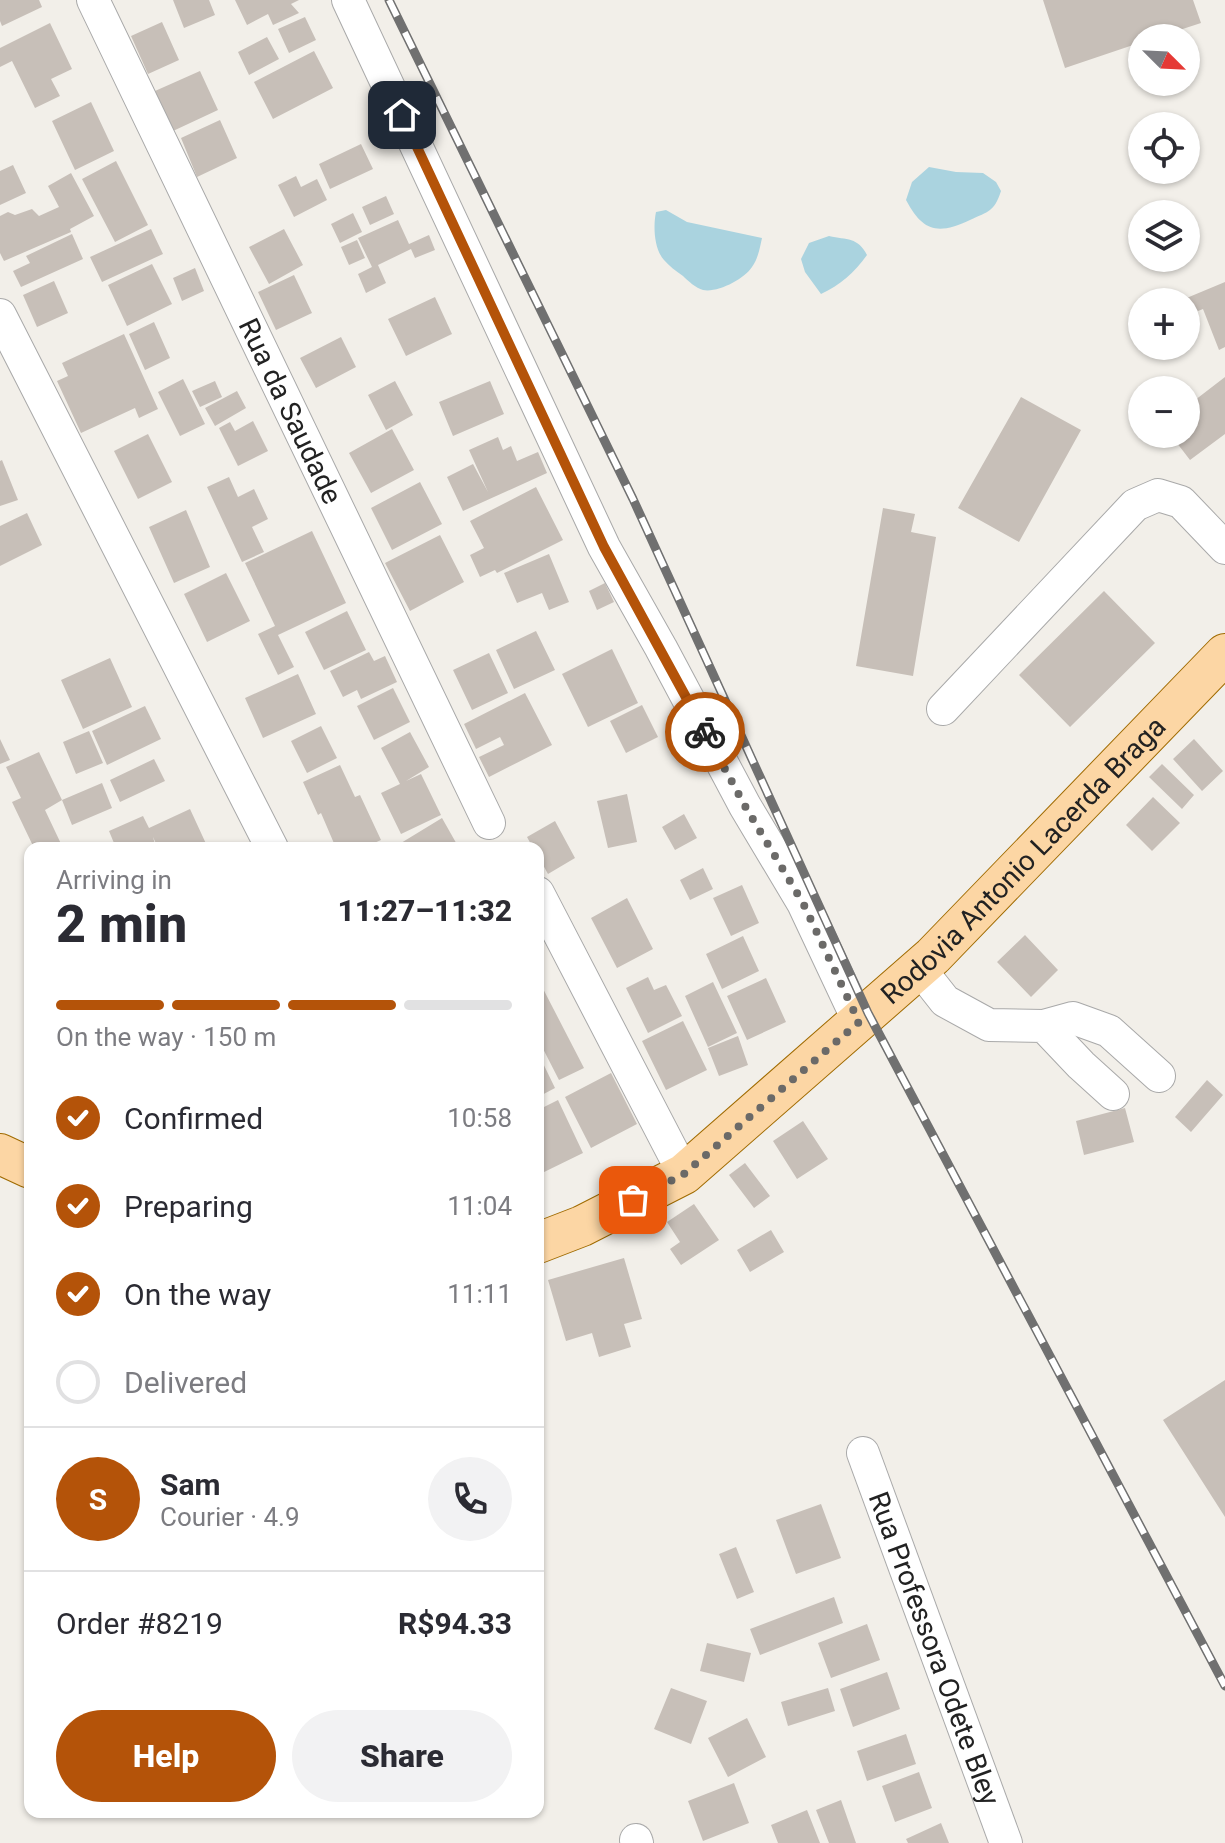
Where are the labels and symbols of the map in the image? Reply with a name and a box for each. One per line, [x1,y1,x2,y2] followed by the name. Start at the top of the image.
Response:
[1128,24,1200,96] north arrow
[368,81,436,149] pin
[232,313,349,509] street label: Rua da Saudade
[665,692,745,772] courier
[874,710,1172,1011] street label: Rodovia Antonio Lacerda Braga
[599,1166,667,1234] pin
[862,1487,1007,1810] street label: Rua Professora Odete Bley

